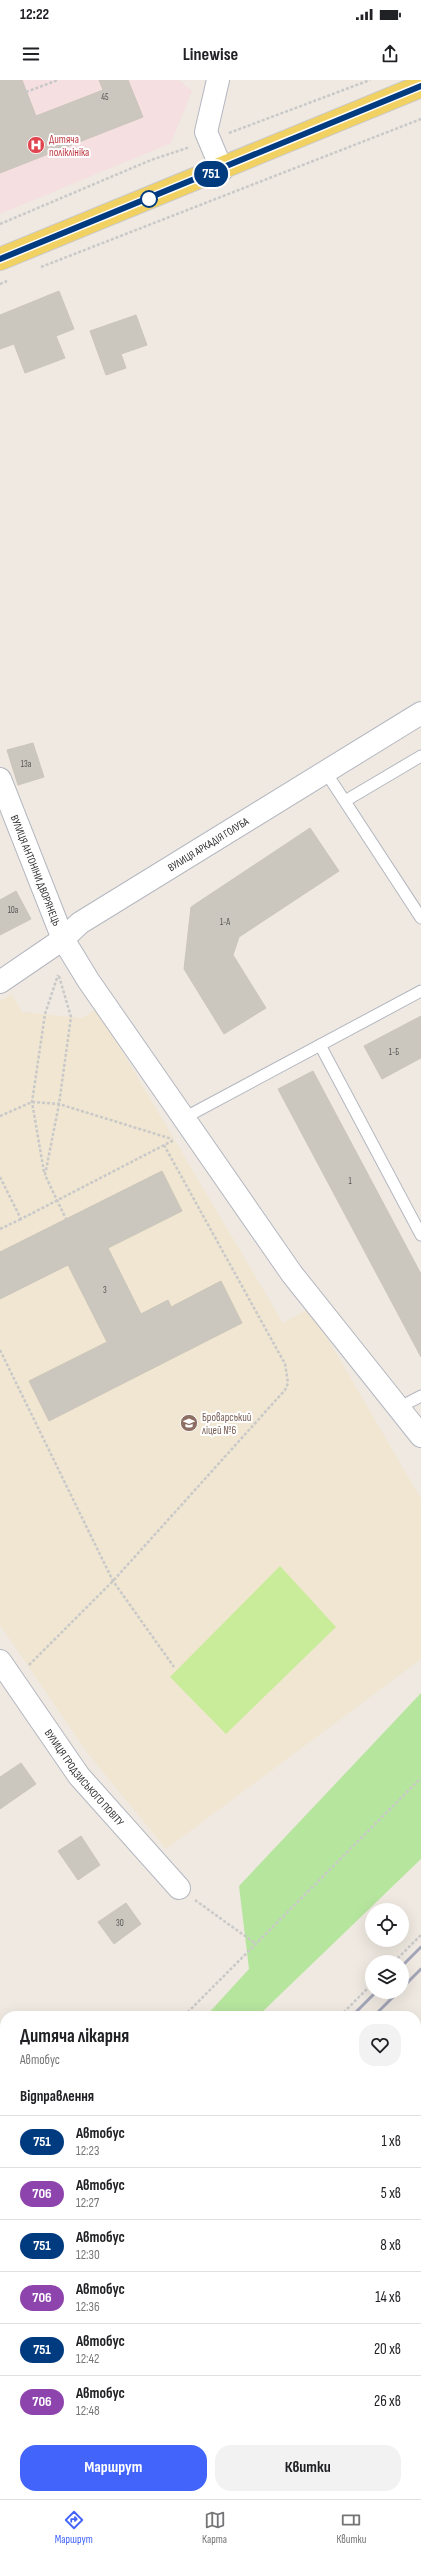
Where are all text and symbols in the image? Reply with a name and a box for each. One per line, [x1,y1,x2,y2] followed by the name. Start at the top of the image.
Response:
[20,5,49,24] text: 12:22
[20,43,42,65] icon: menu
[379,43,401,65] icon: share
[183,44,238,65] text: Linewise
[101,92,109,103] house number: 45
[49,133,89,159] place label: Дитяча поліклініка
[26,135,46,155] hospital icon: Дитяча поліклініка
[188,161,234,187] line badge: 751
[202,165,220,182] text: 751
[140,190,158,208] unlabelled marker
[21,759,31,770] house number: 13а
[8,813,64,928] street label: ВУЛИЦЯ АНТОНІНИ ДВОРЯНЕЦЬ
[165,814,251,874] street label: ВУЛИЦЯ АРКАДІЯ ГОЛУБА
[8,905,18,916] house number: 10а
[220,917,230,928] house number: 1-А
[389,1047,399,1058] house number: 1-Б
[348,1176,352,1187] house number: 1
[103,1285,107,1296] house number: 3
[202,1411,252,1437] place label: Броварський ліцей №6
[179,1413,199,1433] school or university icon: Броварський ліцей №6
[42,1727,127,1829] street label: ВУЛИЦЯ ГРОДЗИСЬКОГО ПОВІТУ
[365,1903,409,1999] map controls
[365,1903,409,1947] button: locate
[116,1918,124,1929] house number: 30
[365,1955,409,1999] button: layers
[359,2024,401,2066] button: heart
[20,2025,129,2048] text: Дитяча лікарня
[20,2052,60,2068] text: Автобус
[20,2087,94,2106] text: Відправлення
[76,2124,125,2143] text: Автобус
[381,2132,401,2151] text: 1 хв
[33,2133,51,2150] text: 751
[76,2143,99,2159] text: 12:23
[76,2176,125,2195] text: Автобус
[381,2184,401,2203] text: 5 хв
[32,2185,52,2202] text: 706
[76,2195,99,2211] text: 12:27
[76,2228,125,2247] text: Автобус
[380,2236,401,2255] text: 8 хв
[33,2237,51,2254] text: 751
[76,2247,100,2263] text: 12:30
[76,2280,125,2299] text: Автобус
[375,2288,401,2307] text: 14 хв
[32,2289,52,2306] text: 706
[76,2299,100,2315] text: 12:36
[76,2332,125,2351] text: Автобус
[374,2340,401,2359] text: 20 хв
[33,2341,51,2358] text: 751
[76,2351,99,2367] text: 12:42
[76,2384,125,2403] text: Автобус
[374,2392,401,2411] text: 26 хв
[32,2393,52,2410] text: 706
[76,2403,100,2419] text: 12:48
[20,2445,207,2491] button: Маршрут
[215,2445,401,2491] button: Квитки
[55,2509,93,2546] tab: Маршрут
[202,2509,227,2546] tab: Карта
[336,2509,366,2546] tab: Квитки

